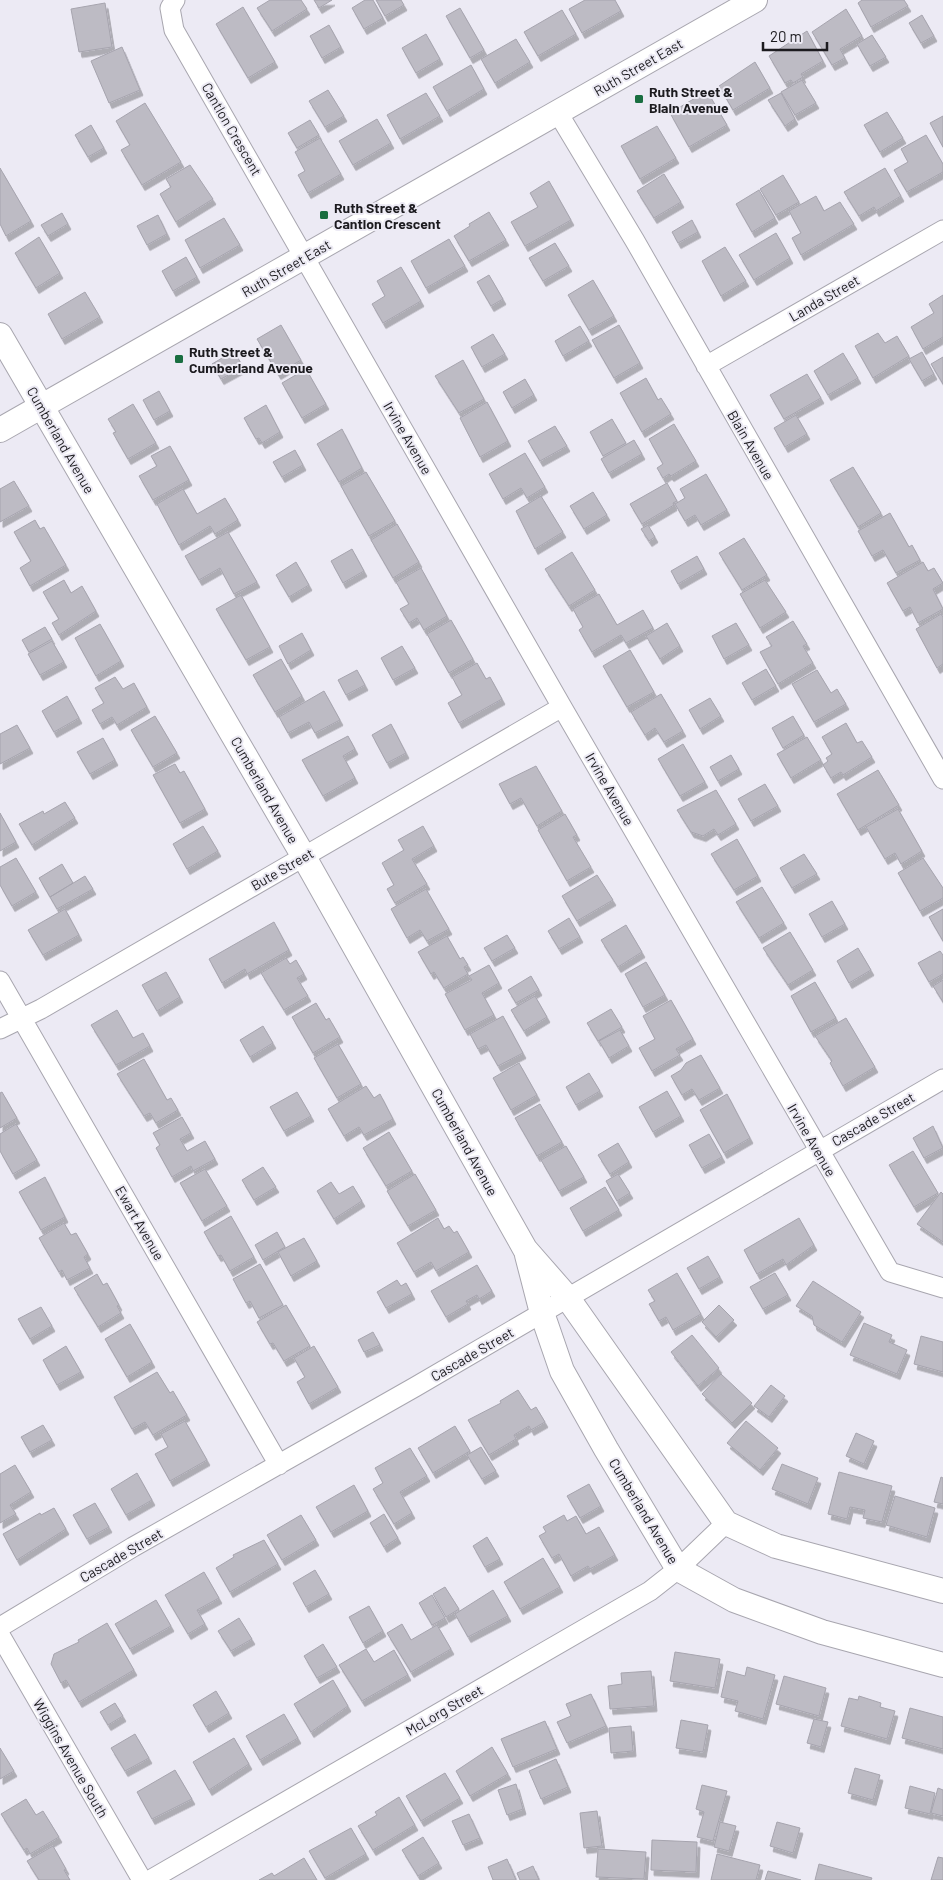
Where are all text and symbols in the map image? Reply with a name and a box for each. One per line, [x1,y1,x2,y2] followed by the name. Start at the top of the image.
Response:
[763,20,827,52] scale bar
[770,27,802,45] text: 20 m
[590,35,686,99] street label: Ruth Street East
[199,80,265,178] street label: Cantlon Crescent
[649,83,733,116] place label: Ruth Street & Blain Avenue
[633,93,645,105] marker: Ruth Street & Blain Avenue
[334,199,441,232] place label: Ruth Street & Cantlon Crescent
[318,209,330,221] marker: Ruth Street & Cantlon Crescent
[238,236,334,300] street label: Ruth Street East
[786,271,862,325] street label: Landa Street
[189,343,313,376] place label: Ruth Street & Cumberland Avenue
[173,353,185,365] marker: Ruth Street & Cumberland Avenue
[24,384,98,496] street label: Cumberland Avenue
[380,398,436,478] street label: Irvine Avenue
[724,407,778,483] street label: Blain Avenue
[228,734,302,846] street label: Cumberland Avenue
[582,749,638,829] street label: Irvine Avenue
[248,844,316,894] street label: Bute Street
[428,1085,502,1199] street label: Cumberland Avenue
[829,1088,917,1150] street label: Cascade Street
[784,1100,840,1180] street label: Irvine Avenue
[112,1183,168,1263] street label: Ewart Avenue
[428,1323,516,1385] street label: Cascade Street
[606,1455,682,1567] street label: Cumberland Avenue
[77,1524,165,1586] street label: Cascade Street
[402,1681,486,1739] street label: McLorg Street
[30,1695,112,1821] street label: Wiggins Avenue South

